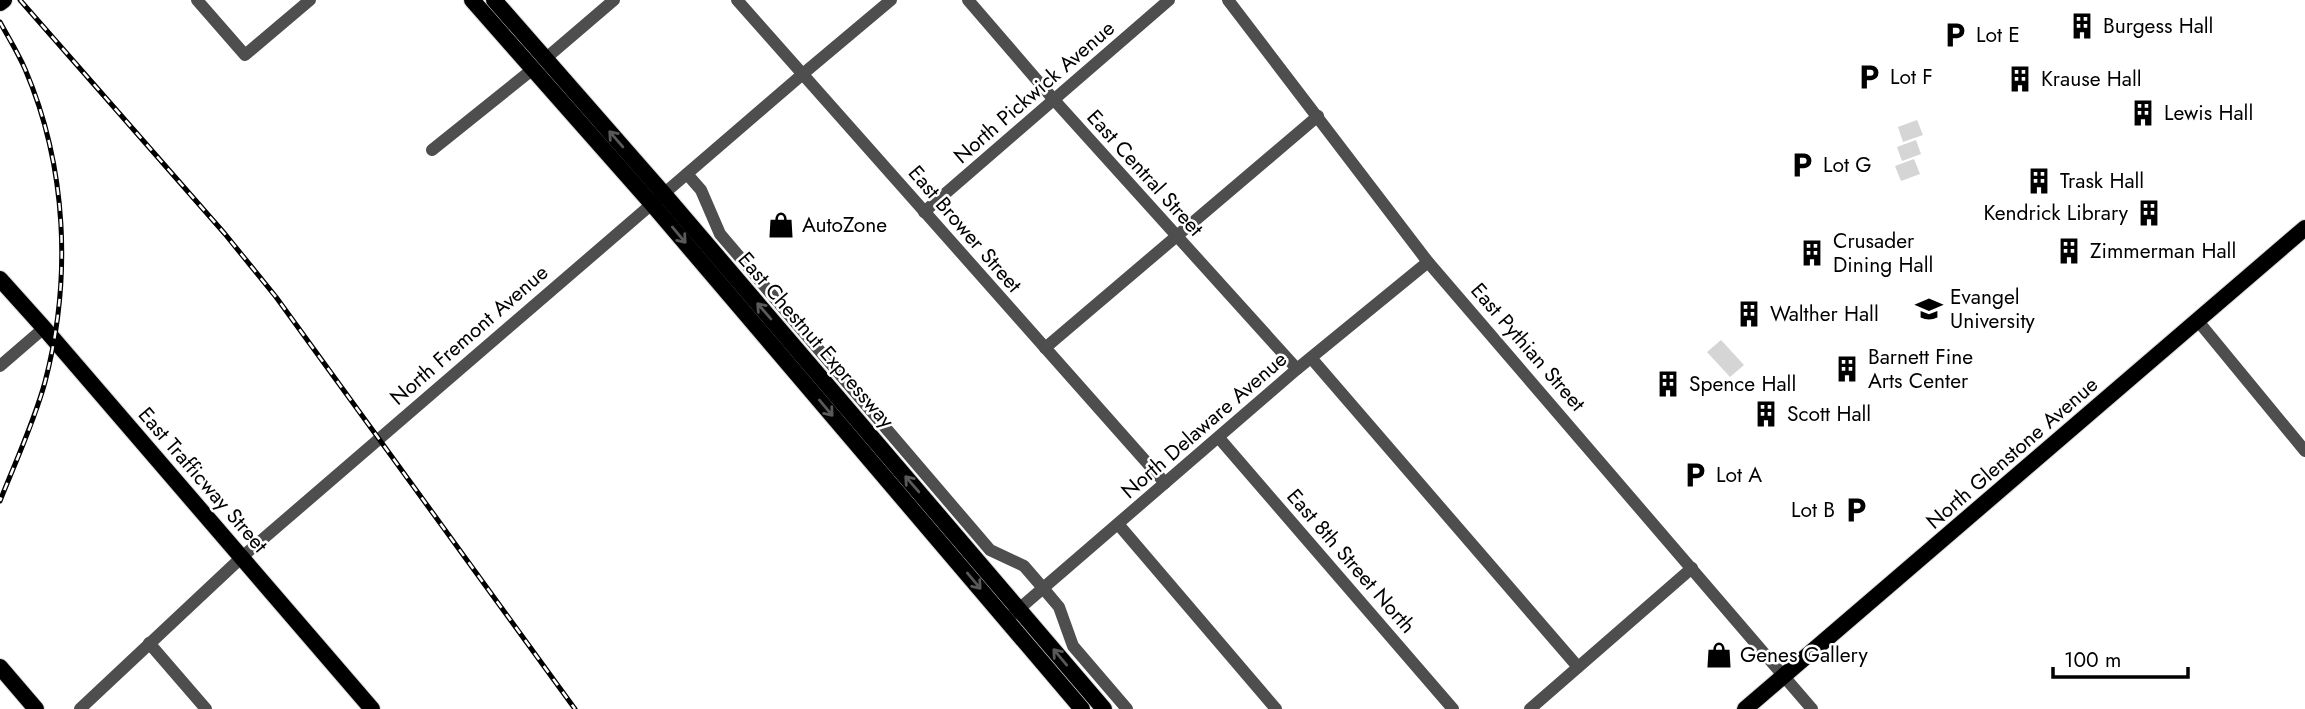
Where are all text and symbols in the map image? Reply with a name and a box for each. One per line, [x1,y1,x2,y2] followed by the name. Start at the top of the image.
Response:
[2067,11,2097,41] building icon: Burgess Hall
[2103,11,2213,41] place label: Burgess Hall
[947,13,1121,170] street label: North Pickwick Avenue
[1940,20,1970,50] parking icon: Lot E
[1976,20,2020,50] place label: Lot E
[1854,62,1884,92] parking icon: Lot F
[1890,62,1933,92] place label: Lot F
[2005,64,2035,94] building icon: Krause Hall
[2041,64,2142,94] place label: Krause Hall
[2128,98,2158,128] building icon: Lewis Hall
[2164,98,2253,128] place label: Lewis Hall
[1080,103,1210,243] street label: East Central Street
[607,131,624,148] one-way arrow
[1787,150,1817,180] parking icon: Lot G
[1823,150,1872,180] place label: Lot G
[901,159,1029,299] street label: East Brower Street
[2024,166,2054,196] building icon: Trask Hall
[2060,166,2144,196] place label: Trask Hall
[1983,198,2129,228] place label: Kendrick Library
[2134,198,2164,228] building icon: Kendrick Library
[766,210,796,240] shop icon: AutoZone
[802,210,887,240] place label: AutoZone
[671,226,687,244] one-way arrow
[1833,226,1933,280] place label: Crusader Dining Hall
[2054,236,2084,266] building icon: Zimmerman Hall
[2090,236,2236,266] place label: Zimmerman Hall
[1797,238,1827,268] building icon: Crusader Dining Hall
[731,245,902,435] street label: East Chestnut Expressway
[383,258,555,412] street label: North Fremont Avenue
[1464,276,1592,418] street label: East Pythian Street
[1950,282,2036,336] place label: Evangel University
[1914,294,1944,324] school or university icon: Evangel University
[1734,299,1764,329] building icon: Walther Hall
[1770,299,1879,329] place label: Walther Hall
[756,302,772,320] one-way arrow
[1868,342,1973,396] place label: Barnett Fine Arts Center
[1115,344,1294,506] street label: North Delaware Avenue
[1832,354,1862,384] building icon: Barnett Fine Arts Center
[1653,369,1683,399] building icon: Spence Hall
[1689,369,1796,399] place label: Spence Hall
[1920,370,2105,536] street label: North Glenstone Avenue
[818,399,834,417] one-way arrow
[1751,399,1781,429] building icon: Scott Hall
[1787,399,1871,429] place label: Scott Hall
[131,401,275,559] street label: East Trafficway Street
[1680,460,1710,490] parking icon: Lot A
[1716,460,1762,490] place label: Lot A
[904,475,920,493] one-way arrow
[1280,482,1422,640] street label: East 8th Street North
[1791,495,1835,525] place label: Lot B
[1841,495,1871,525] parking icon: Lot B
[966,572,982,590] one-way arrow
[2053,636,2188,680] scale bar
[1704,640,1734,670] shop icon: Genes Gallery
[1740,640,1868,670] place label: Genes Gallery
[2064,645,2121,675] text: 100 m
[1052,648,1068,666] one-way arrow

